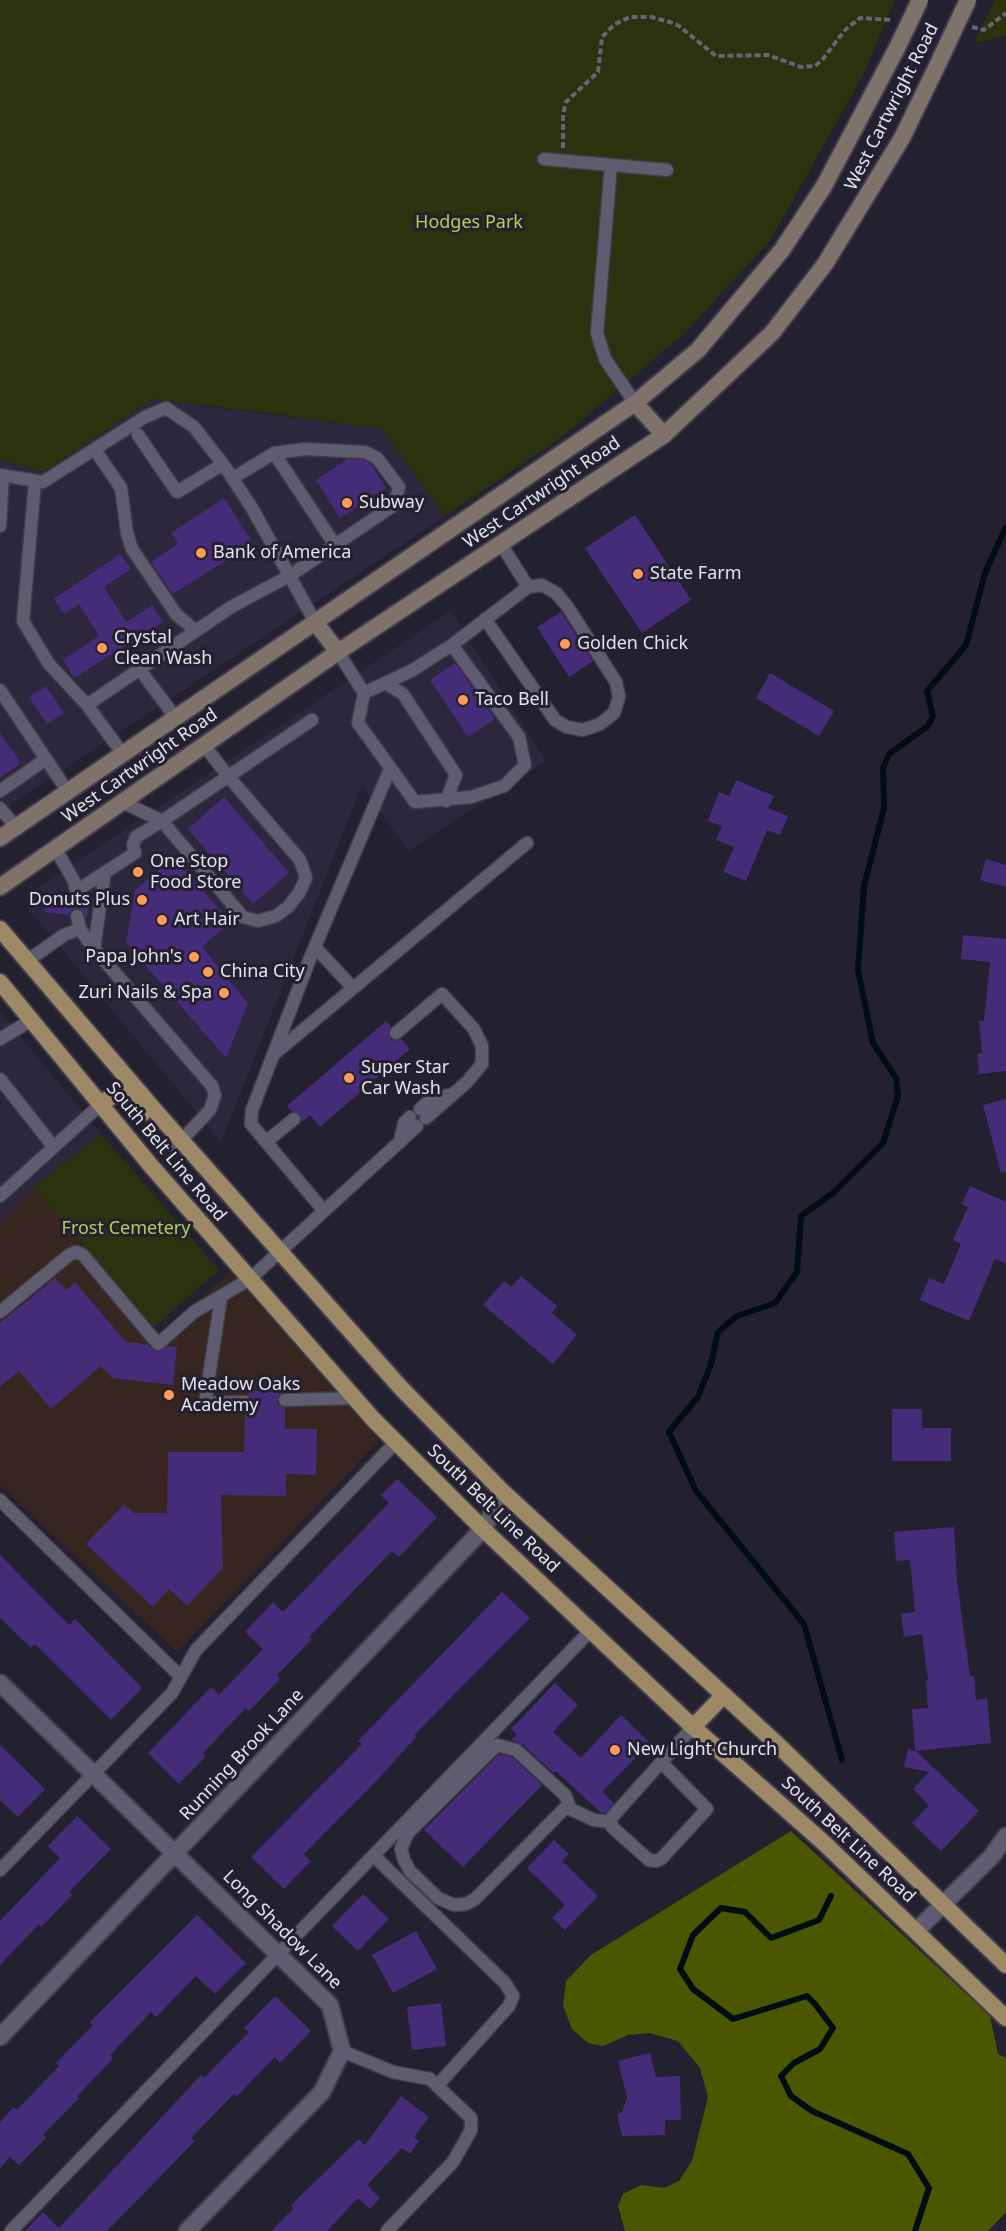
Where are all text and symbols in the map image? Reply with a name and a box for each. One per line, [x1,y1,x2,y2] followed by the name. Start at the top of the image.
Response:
[840,20,944,194] street label: West Cartwright Road
[415,212,523,234] park label: Hodges Park
[459,432,625,554] street label: West Cartwright Road
[359,492,424,514] place label: Subway
[340,496,354,510] marker: Subway
[213,542,351,564] place label: Bank of America
[194,546,208,560] marker: Bank of America
[650,563,742,585] place label: State Farm
[631,567,645,581] marker: State Farm
[114,627,212,670] place label: Crystal Clean Wash
[577,633,688,655] place label: Golden Chick
[558,637,572,651] marker: Golden Chick
[95,641,109,655] marker: Crystal Clean Wash
[475,689,549,711] place label: Taco Bell
[456,693,470,707] marker: Taco Bell
[58,704,222,828] street label: West Cartwright Road
[150,851,241,894] place label: One Stop Food Store
[131,865,145,879] marker: One Stop Food Store
[29,889,130,911] place label: Donuts Plus
[135,893,149,907] marker: Donuts Plus
[174,909,240,931] place label: Art Hair
[155,913,169,927] marker: Art Hair
[85,946,182,968] place label: Papa John's
[187,950,201,964] marker: Papa John's
[220,961,305,983] place label: China City
[201,965,215,979] marker: China City
[79,982,212,1004] place label: Zuri Nails & Spa
[217,986,231,1000] marker: Zuri Nails & Spa
[361,1057,449,1100] place label: Super Star Car Wash
[342,1071,356,1085] marker: Super Star Car Wash
[101,1078,231,1226] street label: South Belt Line Road
[62,1218,190,1240] park label: Frost Cemetery
[181,1374,300,1416] place label: Meadow Oaks Academy
[162,1388,176,1402] marker: Meadow Oaks Academy
[422,1440,564,1578] street label: South Belt Line Road
[176,1685,308,1825] street label: Running Brook Lane
[627,1739,777,1761] place label: New Light Church
[608,1743,622,1757] marker: New Light Church
[777,1772,919,1908] street label: South Belt Line Road
[218,1866,346,1994] street label: Long Shadow Lane

